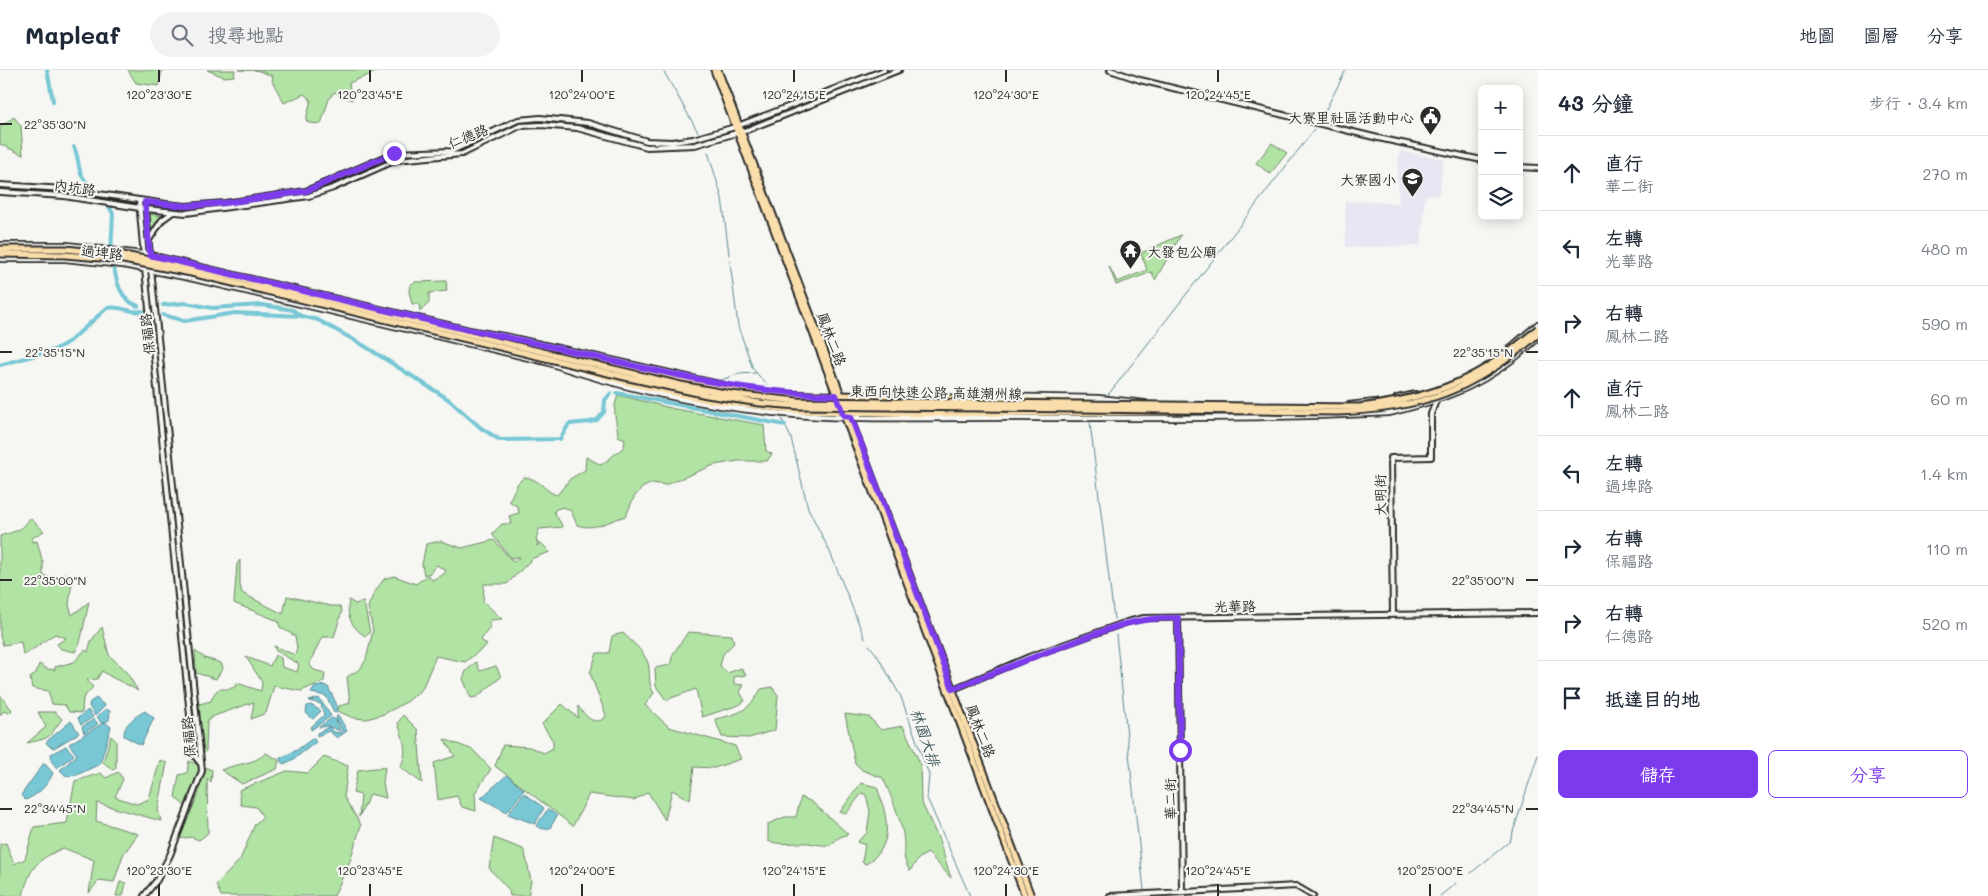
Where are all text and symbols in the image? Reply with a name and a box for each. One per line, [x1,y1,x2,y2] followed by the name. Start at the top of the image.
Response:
[150,12,500,57] search box
[25,19,120,50] text: Mapleaf
[168,21,196,49] icon: search
[208,22,284,47] text: 搜尋地點
[1799,23,1835,47] text: 地圖
[1863,23,1899,47] text: 圖層
[1927,23,1963,47] text: 分享
[1478,85,1523,220] map controls
[1478,85,1523,130] button: +
[126,86,192,102] text: 120°23'30"E
[337,86,403,102] text: 120°23'45"E
[549,86,615,102] text: 120°24'00"E
[762,86,826,102] text: 120°24'15"E
[973,86,1039,102] text: 120°24'30"E
[1185,86,1251,102] text: 120°24'45"E
[1558,89,1633,116] text: 43 分鐘
[1869,92,1968,113] text: 步行 · 3.4 km
[1418,105,1442,136] public building icon: 大寮里社區活動中心
[1288,108,1414,127] place label: 大寮里社區活動中心
[24,116,86,132] text: 22°35'30"N
[445,119,491,153] street label: 仁德路
[1478,130,1523,175] button: −
[383,142,406,165] route end
[1605,150,1643,175] text: 直行
[1558,159,1586,187] icon: ahead
[1922,163,1968,184] text: 270 m
[1400,167,1424,198] school or university icon: 大寮國小
[1340,170,1396,189] place label: 大寮國小
[53,175,97,199] street label: 內坑路
[1478,175,1523,220] button: layers
[1605,175,1653,196] text: 華二街
[1605,225,1643,250] text: 左轉
[1558,234,1586,262] icon: left
[1921,238,1968,259] text: 480 m
[1119,239,1143,270] temple icon: 大發包公廟
[80,240,124,264] street label: 過埤路
[1147,242,1217,261] place label: 大發包公廟
[1605,250,1653,271] text: 光華路
[1605,300,1643,325] text: 右轉
[813,309,851,369] street label: 鳳林二路
[1558,309,1586,337] icon: right
[135,312,159,356] street label: 保福路
[1921,313,1968,334] text: 590 m
[1605,325,1669,346] text: 鳳林二路
[25,344,85,360] text: 22°35'15"N
[1453,344,1513,360] text: 22°35'15"N
[1605,375,1643,400] text: 直行
[850,381,1022,403] street label: 東西向快速公路 高雄潮州線
[1558,384,1586,412] icon: ahead
[1931,388,1968,409] text: 60 m
[1605,400,1669,421] text: 鳳林二路
[1605,450,1643,475] text: 左轉
[1558,459,1586,487] icon: left
[1920,463,1968,484] text: 1.4 km
[1370,474,1390,516] street label: 大明街
[1605,475,1653,496] text: 過埤路
[1605,525,1643,550] text: 右轉
[1558,534,1586,562] icon: right
[1926,538,1968,559] text: 110 m
[1605,550,1653,571] text: 保福路
[24,572,86,588] text: 22°35'00"N
[1452,572,1514,588] text: 22°35'00"N
[1214,596,1256,616] street label: 光華路
[1605,600,1643,625] text: 右轉
[1558,609,1586,637] icon: right
[1922,613,1968,634] text: 520 m
[1605,625,1653,646] text: 仁德路
[1558,684,1586,712] icon: arrive
[1605,686,1700,711] text: 抵達目的地
[962,701,1000,761] street label: 鳳林二路
[907,705,946,771] water label: 林園大排
[177,715,199,759] street label: 保福路
[1169,739,1192,762] route start
[1558,750,1758,798] button: 儲存
[1768,750,1968,798] button: 分享
[1160,778,1180,820] street label: 華二街
[24,800,86,816] text: 22°34'45"N
[1452,800,1514,816] text: 22°34'45"N
[126,862,192,878] text: 120°23'30"E
[337,862,403,878] text: 120°23'45"E
[549,862,615,878] text: 120°24'00"E
[762,862,826,878] text: 120°24'15"E
[973,862,1039,878] text: 120°24'30"E
[1185,862,1251,878] text: 120°24'45"E
[1397,862,1463,878] text: 120°25'00"E

